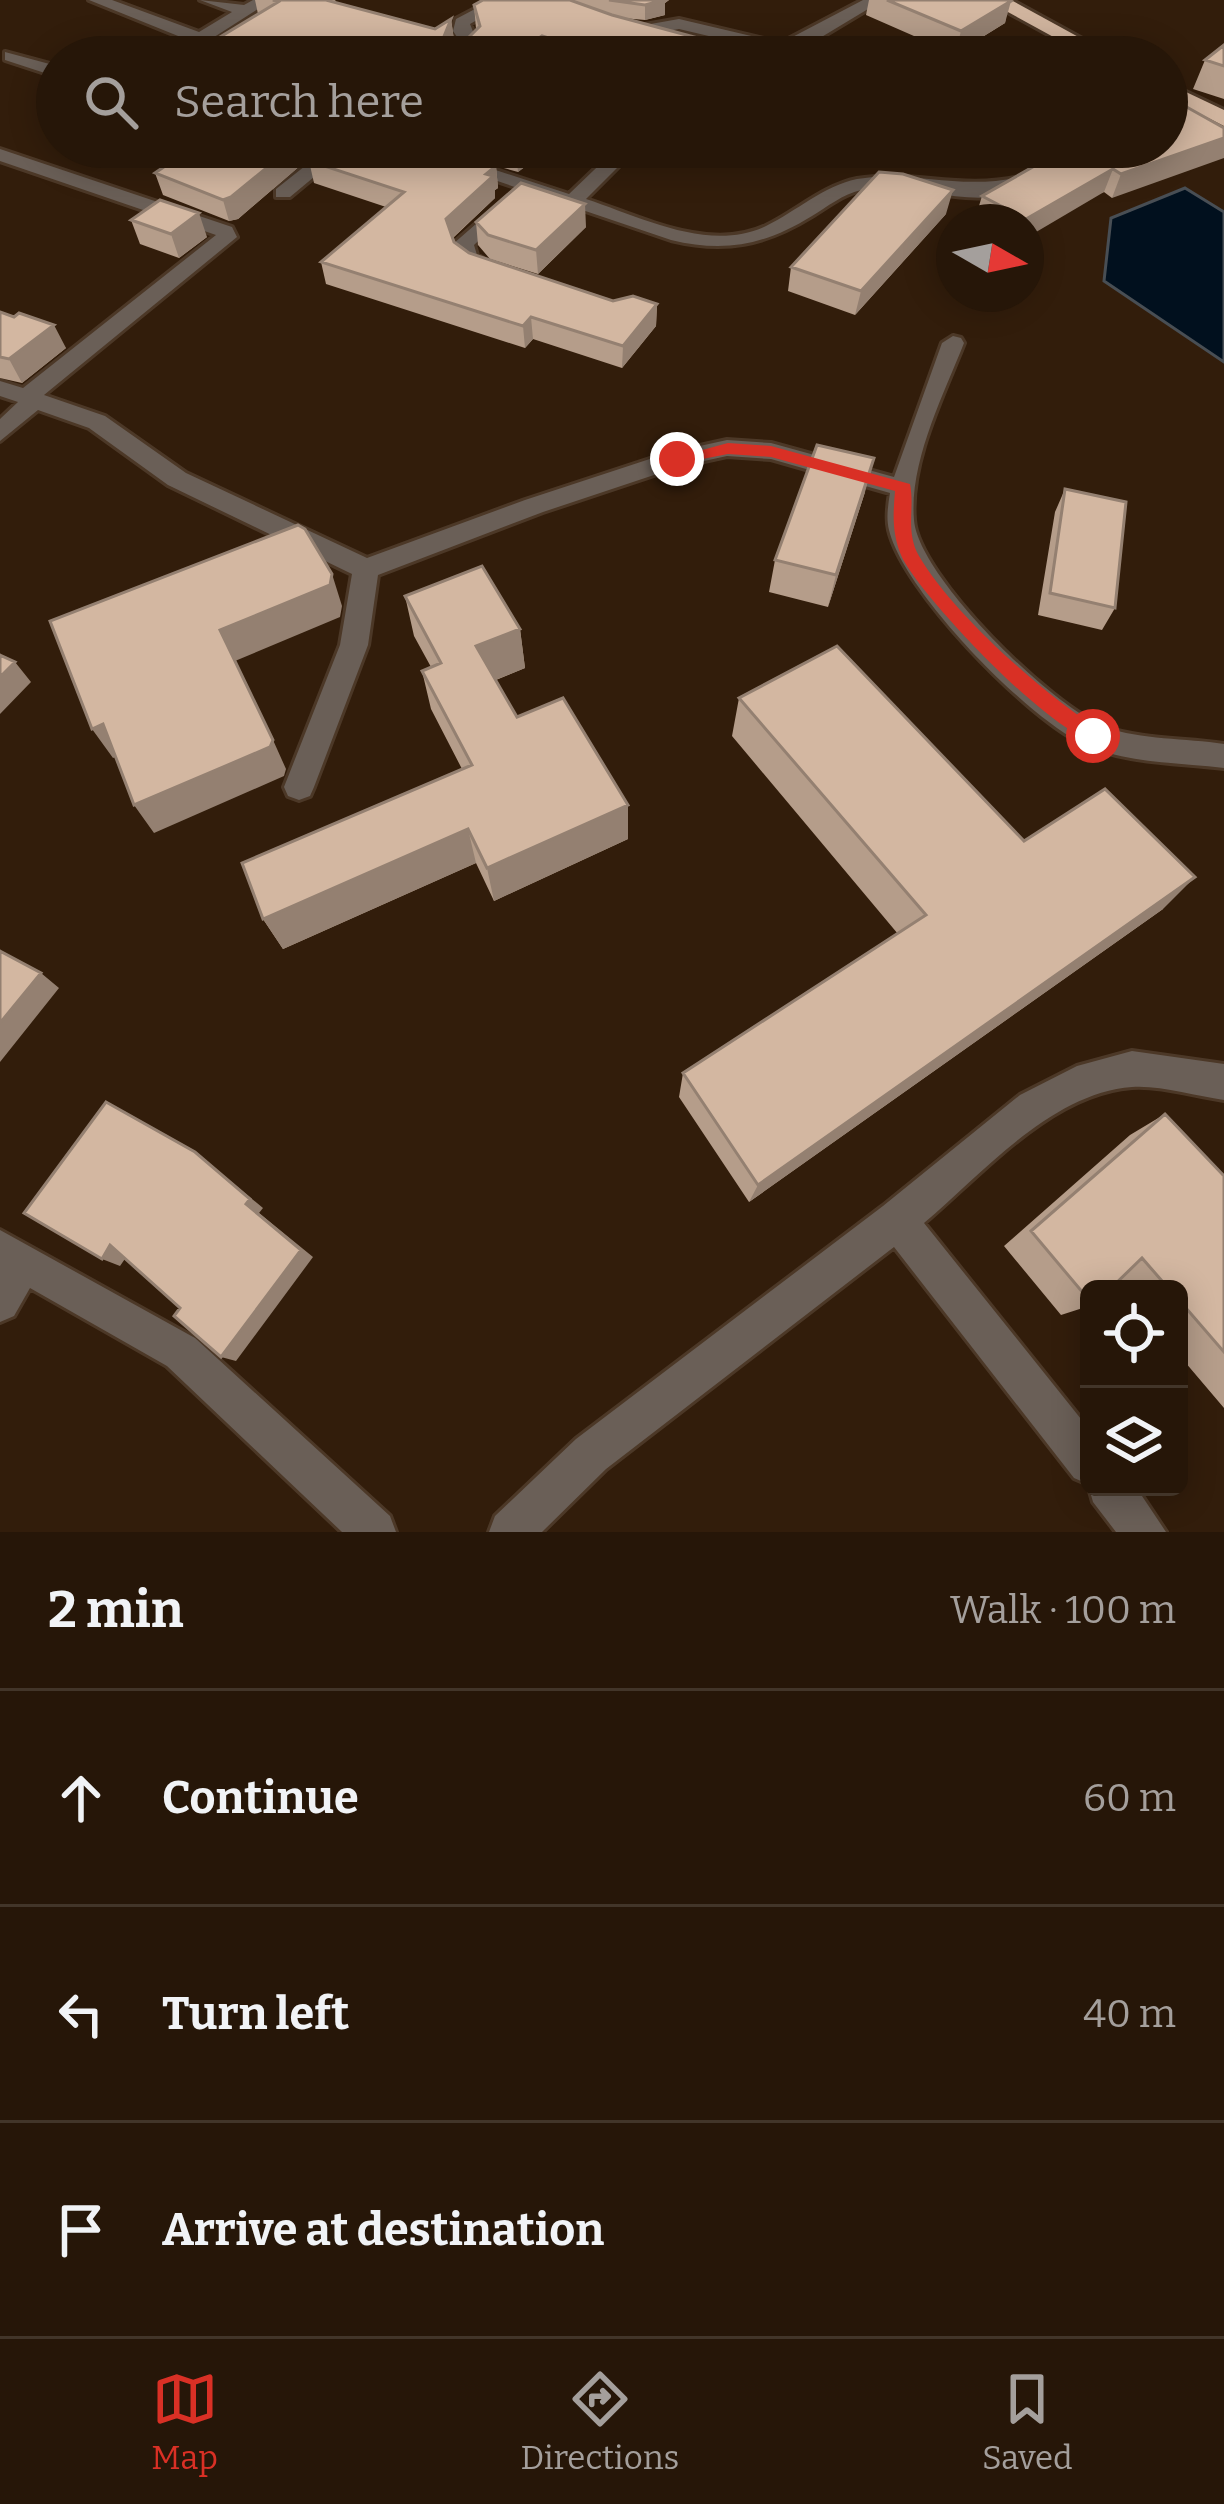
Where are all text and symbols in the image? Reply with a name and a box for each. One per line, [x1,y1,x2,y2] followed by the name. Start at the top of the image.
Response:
[36,36,1188,168] search box
[78,69,144,135] icon: search
[174,75,424,129] text: Search here
[936,204,1044,312] north arrow
[650,432,704,486] route end
[1066,709,1120,763] route start
[1080,1280,1188,1496] map controls
[1080,1280,1188,1388] button: locate
[1080,1388,1188,1496] button: layers
[48,1579,184,1641] text: 2 min
[950,1587,1176,1633] text: Walk · 100 m
[48,1765,114,1831] icon: ahead
[162,1771,359,1825] text: Continue
[1083,1775,1176,1821] text: 60 m
[48,1981,114,2047] icon: left
[162,1987,349,2041] text: Turn left
[1083,1991,1176,2037] text: 40 m
[48,2197,114,2263] icon: arrive
[162,2203,604,2257] text: Arrive at destination
[151,2366,218,2478] tab: Map
[521,2366,679,2478] tab: Directions
[982,2366,1073,2478] tab: Saved

